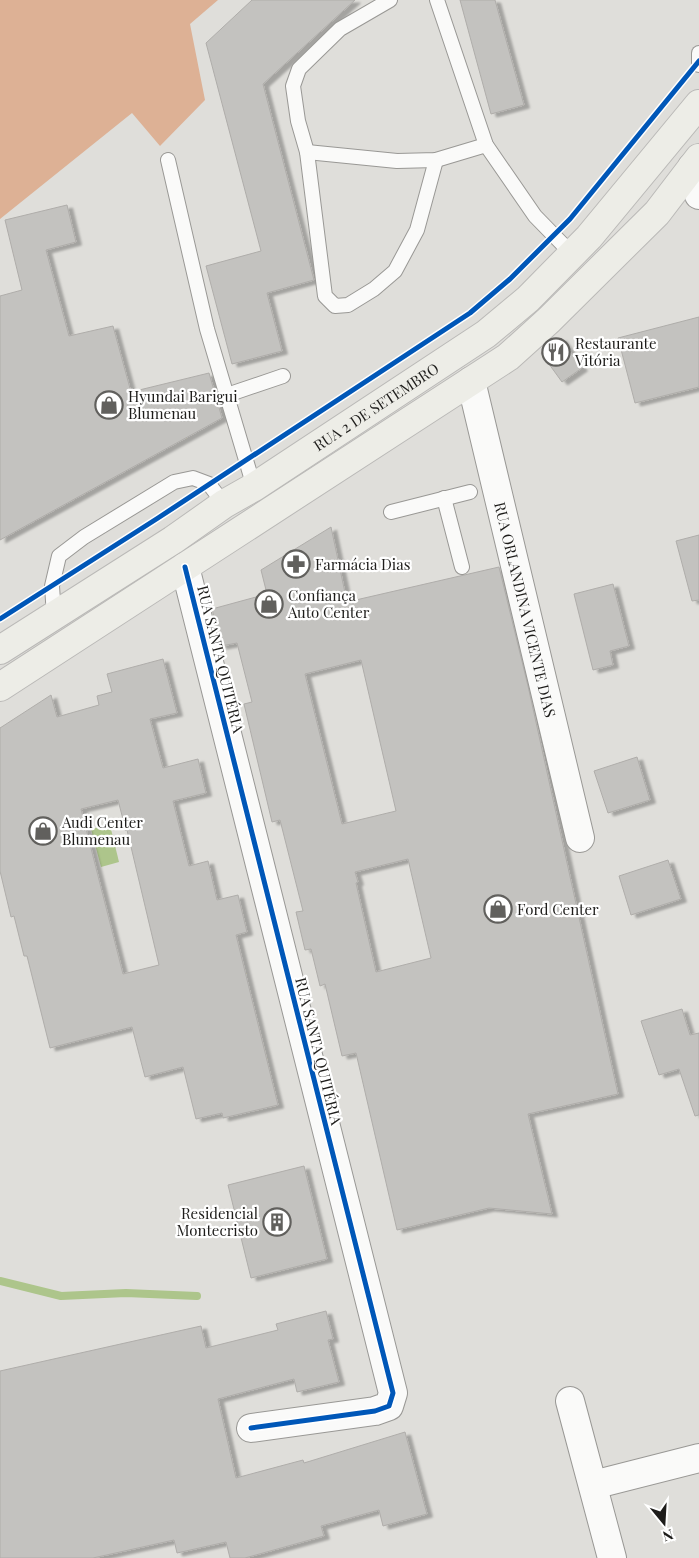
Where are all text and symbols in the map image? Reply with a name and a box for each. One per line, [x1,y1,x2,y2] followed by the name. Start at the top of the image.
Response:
[574,333,657,370] place label: Restaurante Vitória
[541,337,571,367] restaurant icon: Restaurante Vitória
[309,358,442,455] street label: RUA 2 DE SETEMBRO
[128,386,238,423] place label: Hyundai Barigui Blumenau
[94,390,124,420] shop icon: Hyundai Barigui Blumenau
[490,500,561,719] street label: RUA ORLANDINA VICENTE DIAS
[281,549,311,579] pharmacy icon: Farmácia Dias
[315,554,410,574] place label: Farmácia Dias
[193,583,249,735] street label: RUA SANTA QUITÉRIA
[287,585,370,622] place label: Confiança Auto Center
[254,589,284,619] shop icon: Confiança Auto Center
[61,812,143,849] place label: Audi Center Blumenau
[28,816,58,846] shop icon: Audi Center Blumenau
[483,894,513,924] shop icon: Ford Center
[517,899,599,919] place label: Ford Center
[291,975,347,1127] street label: RUA SANTA QUITÉRIA
[177,1203,258,1240] place label: Residencial Montecristo
[262,1207,292,1237] building icon: Residencial Montecristo
[639,1498,689,1548] north arrow
[660,1525,676,1546] text: N

